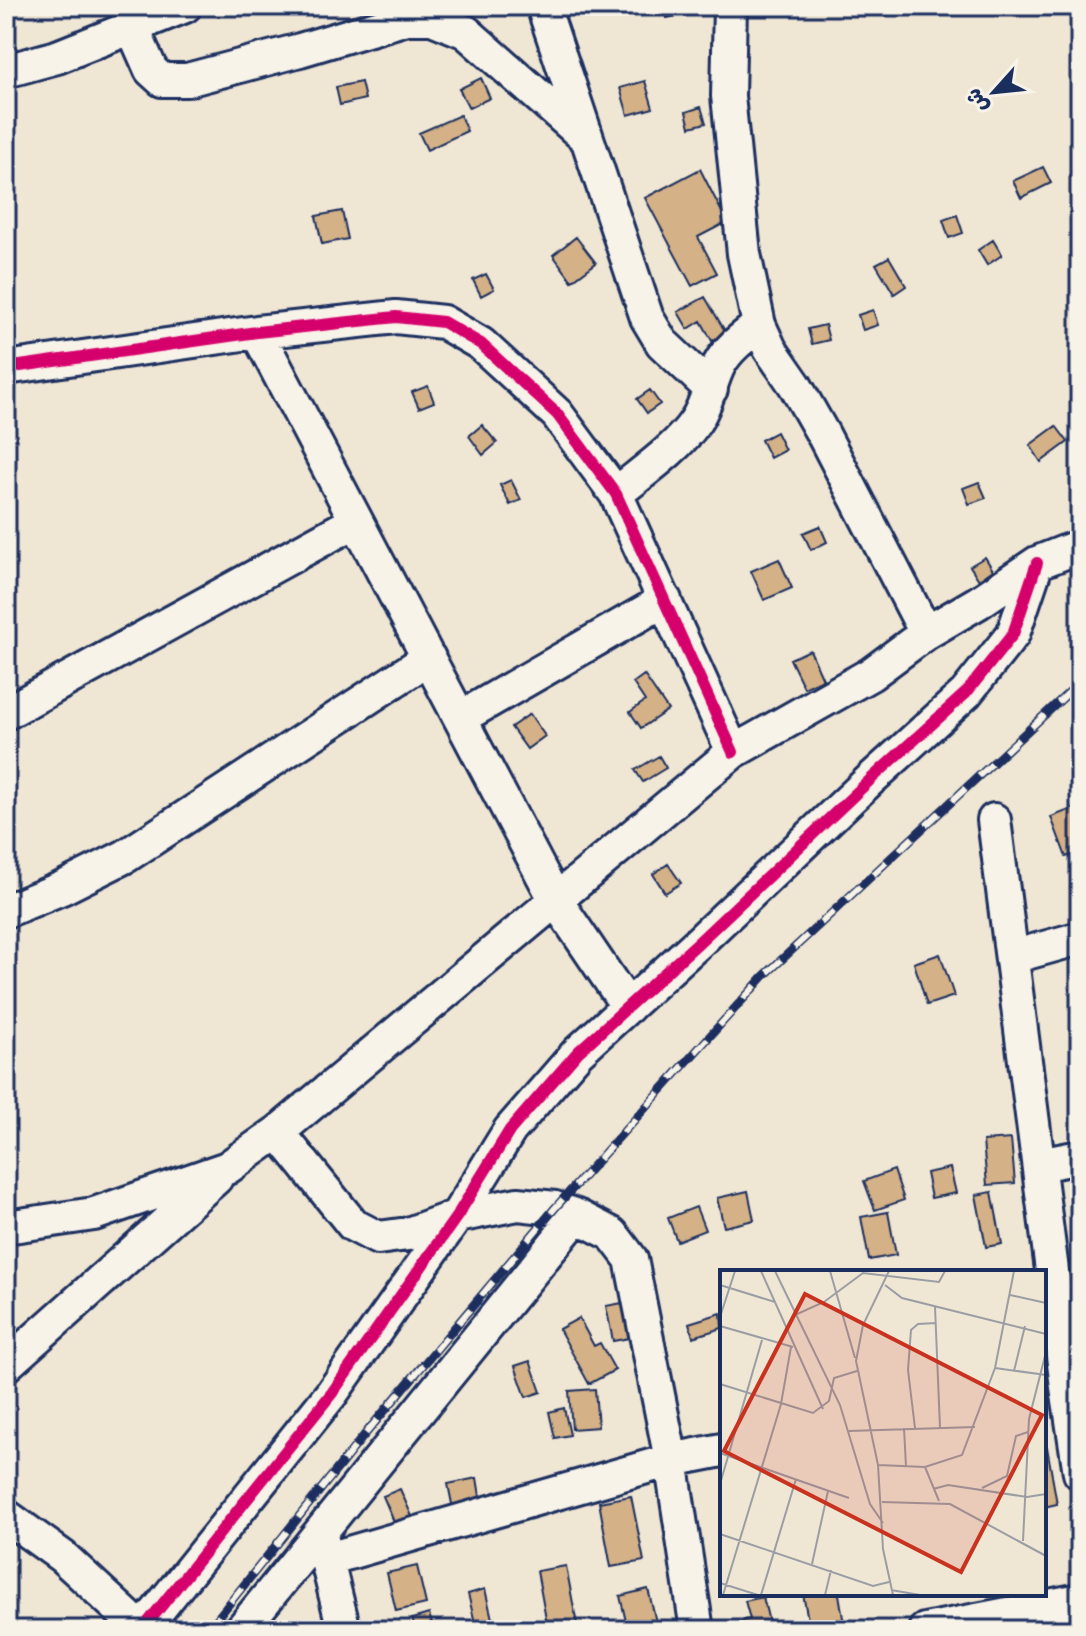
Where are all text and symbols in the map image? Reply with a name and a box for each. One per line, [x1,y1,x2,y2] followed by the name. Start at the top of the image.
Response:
[954,52,1034,132] north arrow
[958,84,994,118] text: ش
[720,1270,1046,1596] inset map

